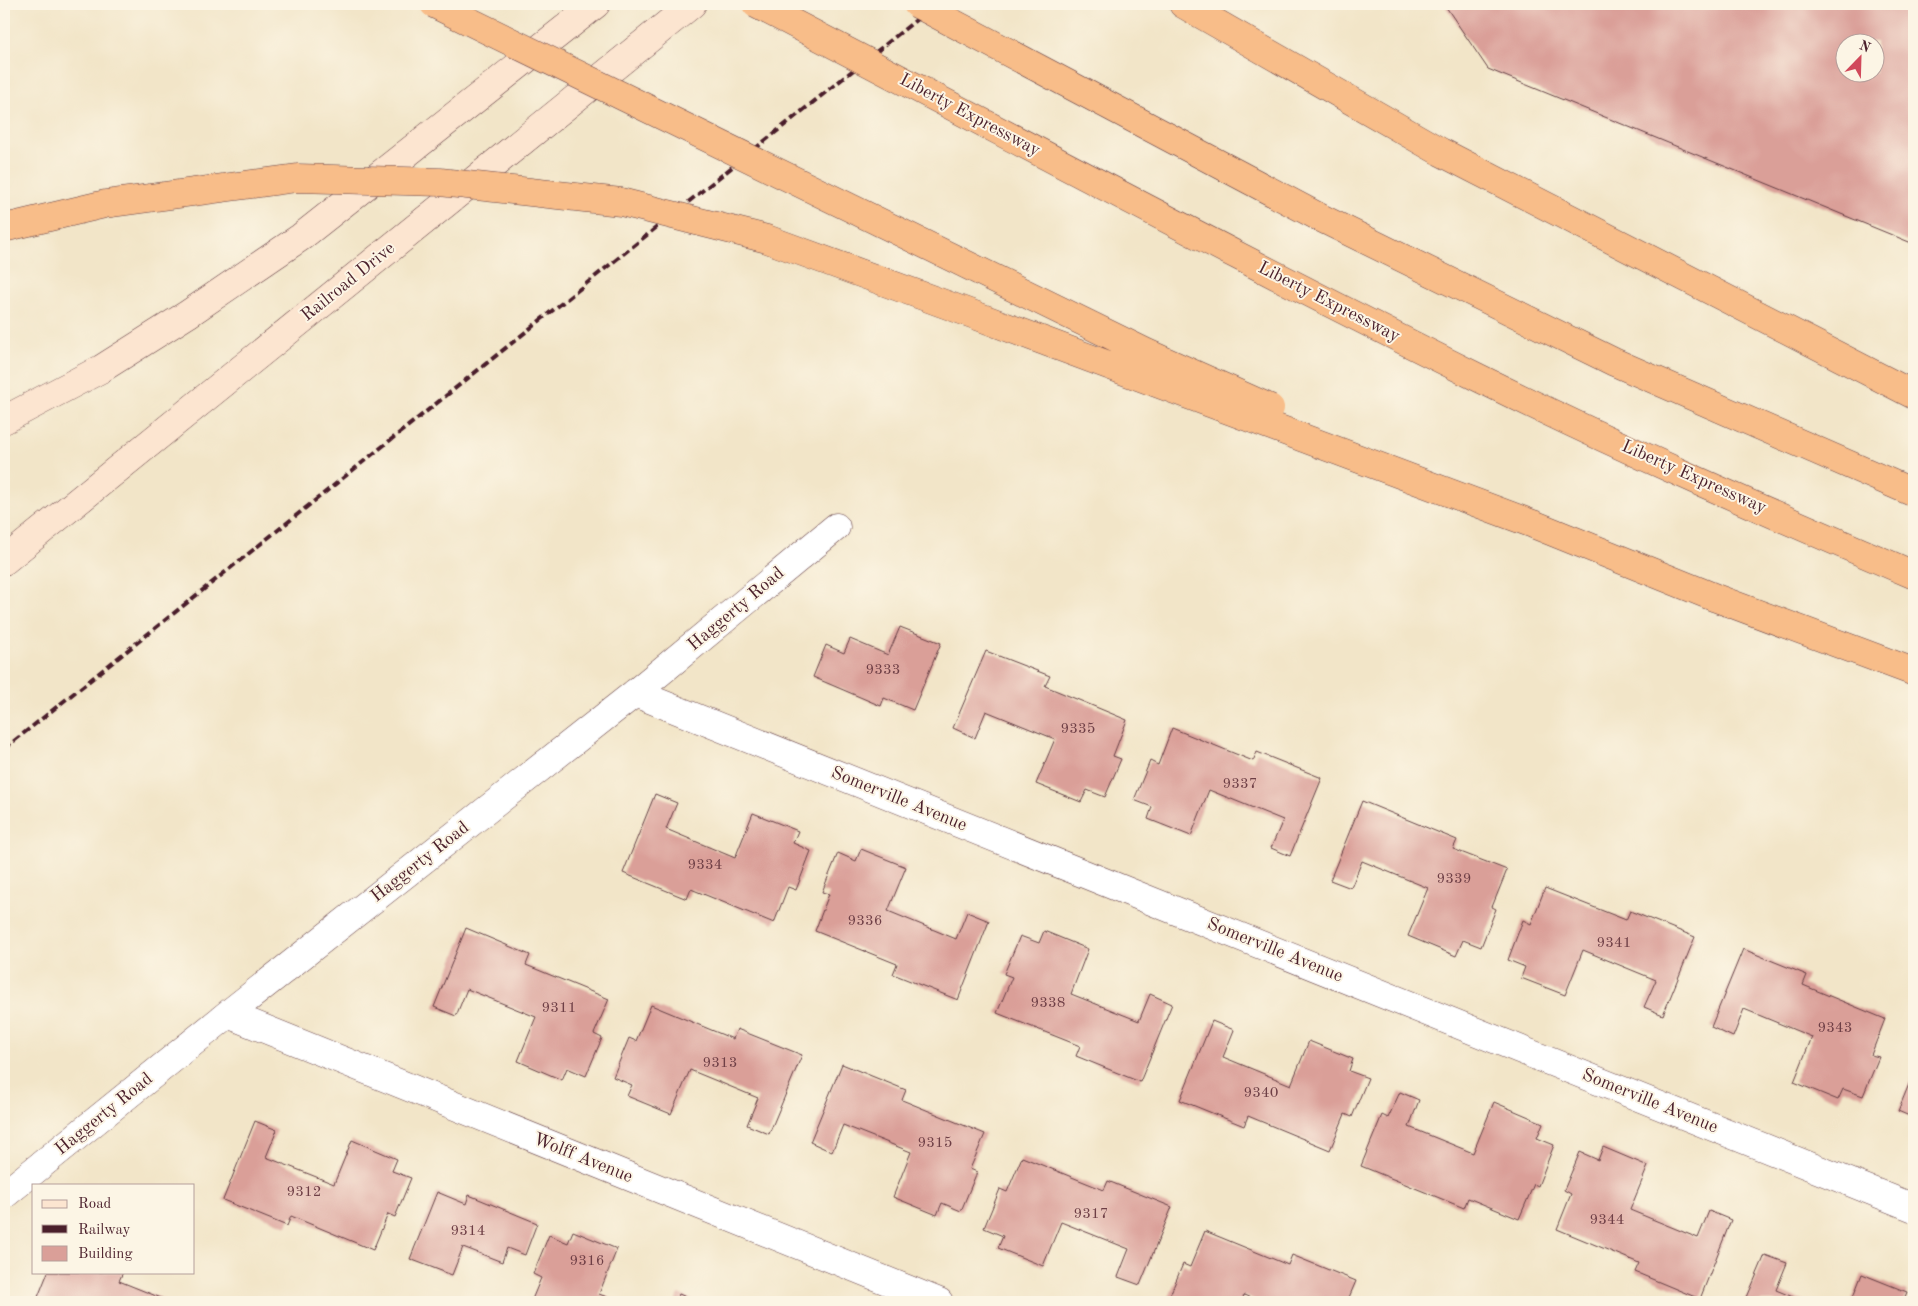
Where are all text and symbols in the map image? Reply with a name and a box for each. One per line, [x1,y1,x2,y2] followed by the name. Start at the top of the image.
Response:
[1836,32,1886,82] north arrow
[1857,38,1873,56] text: N
[897,70,1044,160] street label: Liberty Expressway
[298,239,398,325] street label: Railroad Drive
[1255,258,1403,346] street label: Liberty Expressway
[1619,437,1770,517] street label: Liberty Expressway
[685,564,787,654] street label: Haggerty Road
[866,663,900,678] house number: 9333
[1061,722,1095,737] house number: 9335
[829,764,969,834] street label: Somerville Avenue
[1223,777,1257,792] house number: 9337
[368,818,472,906] street label: Haggerty Road
[688,858,722,873] house number: 9334
[1437,872,1471,887] house number: 9339
[848,914,882,929] house number: 9336
[1205,915,1345,985] street label: Somerville Avenue
[1597,936,1631,951] house number: 9341
[1031,996,1065,1011] house number: 9338
[542,1001,576,1016] house number: 9311
[1818,1021,1852,1036] house number: 9343
[703,1056,737,1071] house number: 9313
[1580,1066,1720,1136] street label: Somerville Avenue
[52,1070,156,1158] street label: Haggerty Road
[1244,1086,1278,1101] house number: 9340
[531,1130,635,1186] street label: Wolff Avenue
[918,1136,952,1151] house number: 9315
[32,1184,195,1274] legend
[287,1185,321,1200] house number: 9312
[78,1197,112,1212] text: Road
[1074,1207,1108,1222] house number: 9317
[1590,1213,1624,1228] house number: 9344
[78,1223,131,1238] text: Railway
[451,1224,485,1239] house number: 9314
[78,1247,133,1262] text: Building
[570,1254,604,1269] house number: 9316

